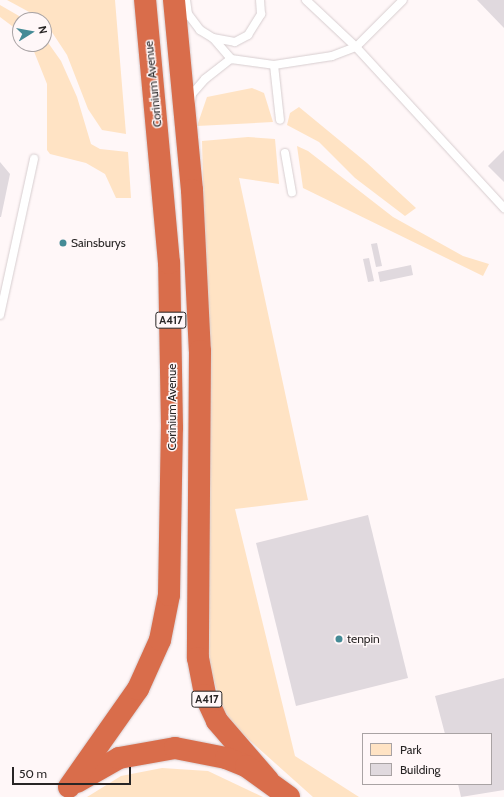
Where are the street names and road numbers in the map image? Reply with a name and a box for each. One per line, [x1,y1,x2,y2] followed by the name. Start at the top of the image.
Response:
[141,40,165,128] street label: Corinium Avenue
[155,311,187,329] road number: A417
[165,364,179,450] street label: Corinium Avenue
[191,690,223,708] road number: A417

